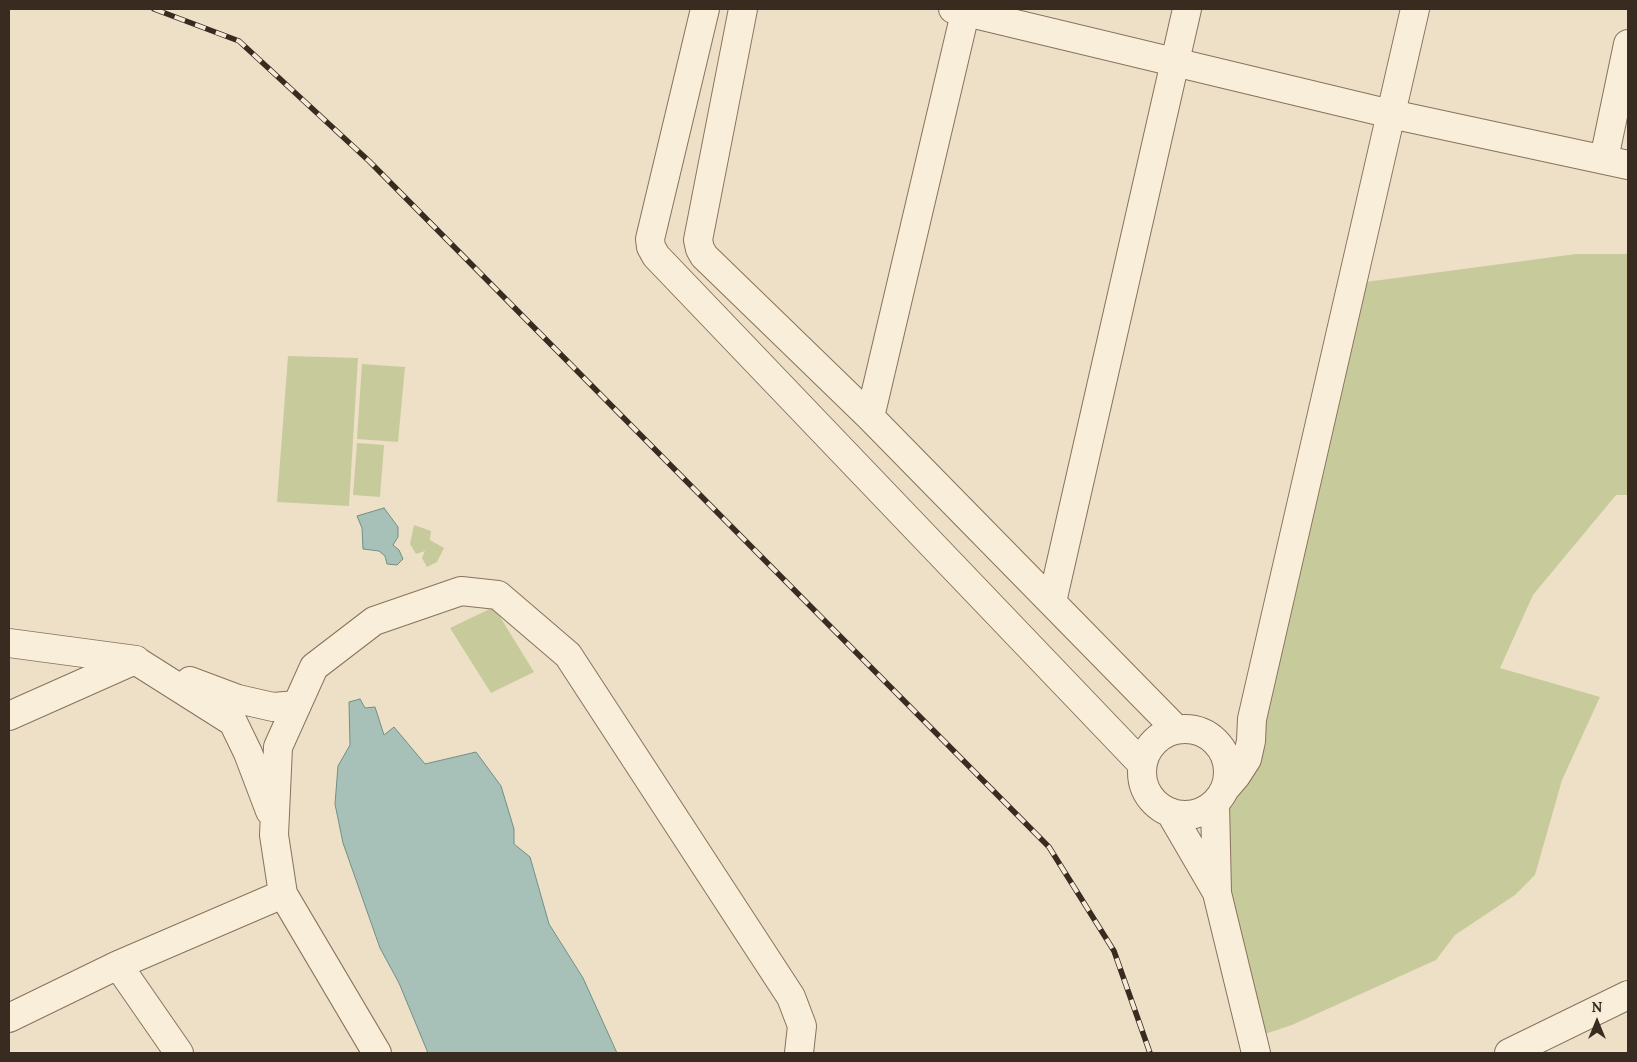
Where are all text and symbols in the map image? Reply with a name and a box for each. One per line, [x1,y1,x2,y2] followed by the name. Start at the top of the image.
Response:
[1572,997,1622,1047] north arrow
[1592,998,1602,1016] text: N

